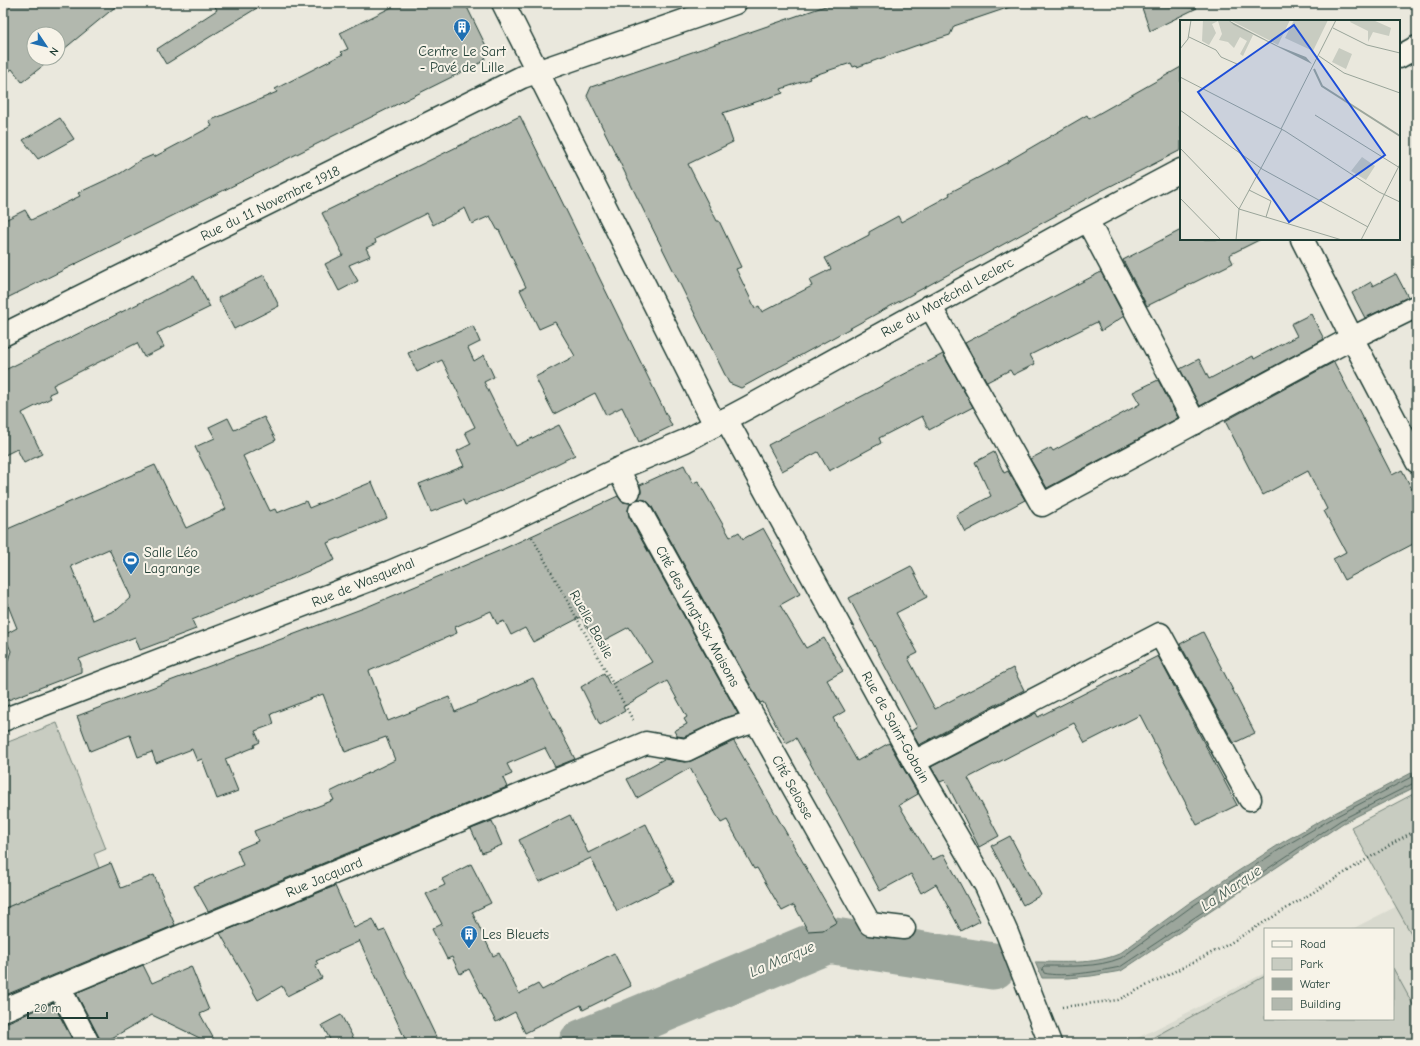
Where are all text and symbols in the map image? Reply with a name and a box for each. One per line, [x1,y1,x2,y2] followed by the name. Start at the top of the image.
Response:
[452,17,472,42] building icon: Centre Le Sart - Pavé de Lille
[1180,20,1400,240] inset map
[26,26,66,66] north arrow
[418,43,507,76] place label: Centre Le Sart - Pavé de Lille
[46,45,61,58] text: N
[198,162,343,245] street label: Rue du 11 Novembre 1918
[878,254,1017,341] street label: Rue du Maréchal Leclerc
[652,543,744,690] street label: Cité des Vingt-Six Maisons
[144,544,200,577] place label: Salle Léo Lagrange
[121,550,141,575] sports icon: Salle Léo Lagrange
[309,554,417,611] street label: Rue de Wasquehal
[566,587,617,661] street label: Ruelle Basile
[858,669,933,786] street label: Rue de Saint-Gobain
[768,752,817,822] street label: Cité Selosse
[283,854,365,901] street label: Rue Jacquard
[1197,861,1265,915] water label: La Marque
[459,924,479,949] building icon: Les Bleuets
[482,926,549,943] place label: Les Bleuets
[1264,928,1394,1020] legend
[747,937,818,981] water label: La Marque
[1300,937,1326,951] text: Road
[1300,957,1323,971] text: Park
[1300,977,1330,991] text: Water
[28,994,107,1020] scale bar
[1300,997,1341,1011] text: Building
[34,1001,62,1015] text: 20 m

